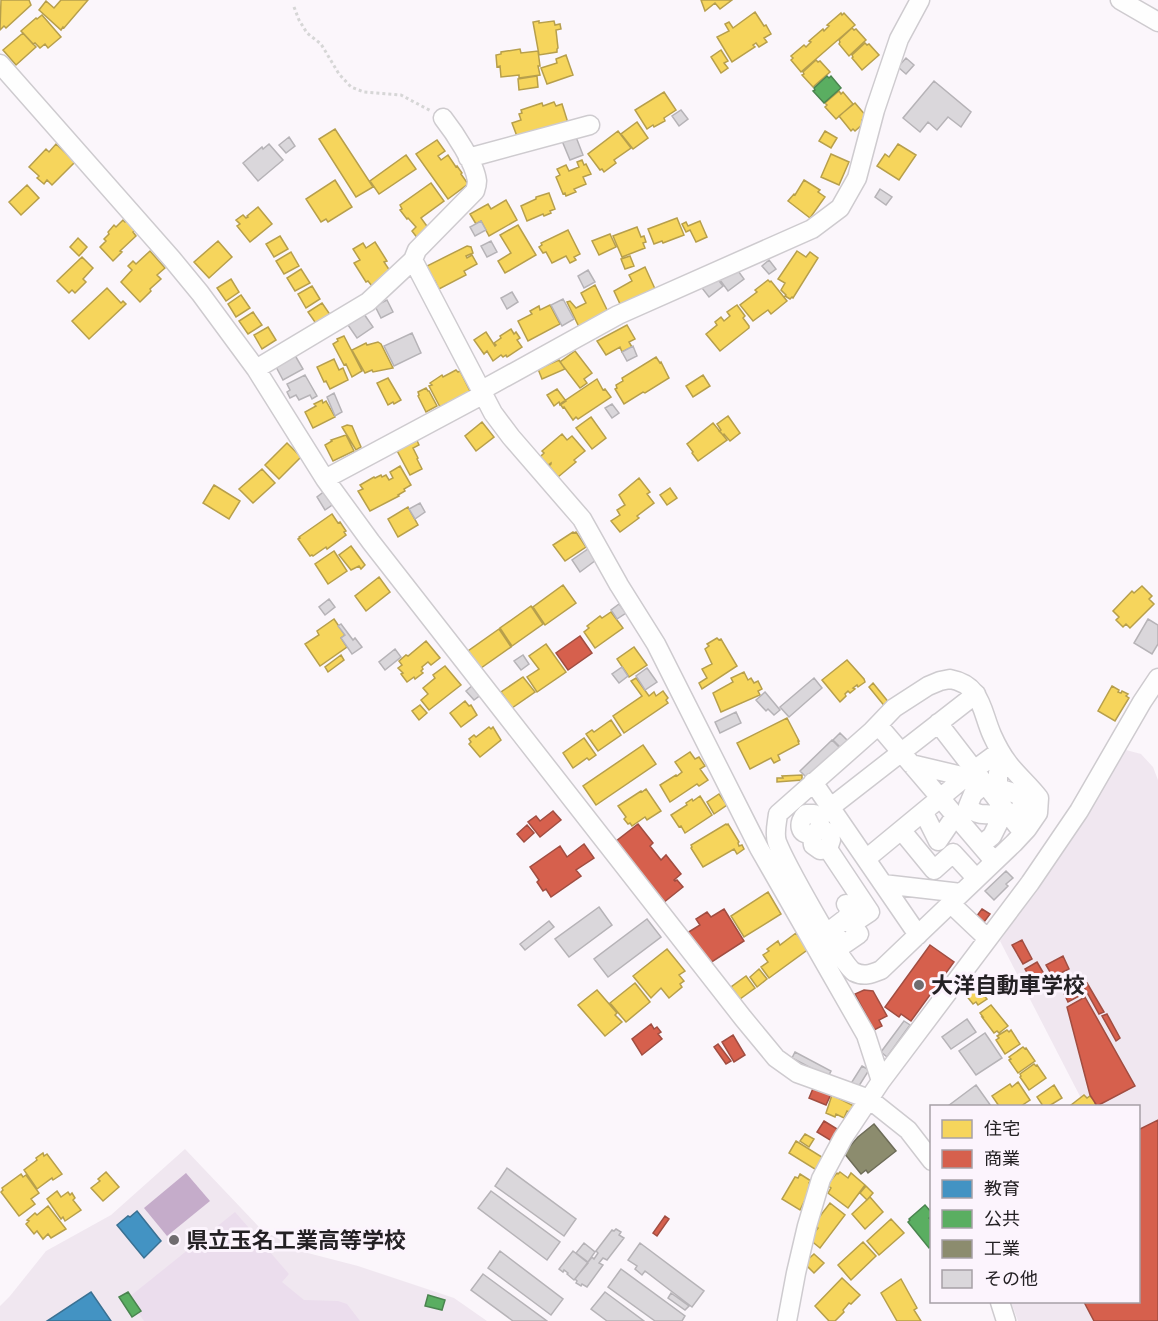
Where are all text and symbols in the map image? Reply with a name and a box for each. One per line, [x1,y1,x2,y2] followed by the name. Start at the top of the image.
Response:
[931,971,1085,999] place label: 大洋自動車学校
[912,978,926,992] marker: 大洋自動車学校
[930,1105,1140,1303] legend
[984,1117,1020,1140] text: 住宅
[984,1147,1020,1170] text: 商業
[984,1177,1020,1200] text: 教育
[984,1207,1020,1230] text: 公共
[186,1226,406,1254] place label: 県立玉名工業高等学校
[167,1233,181,1247] marker: 県立玉名工業高等学校
[984,1237,1020,1260] text: 工業
[984,1267,1038,1290] text: その他

